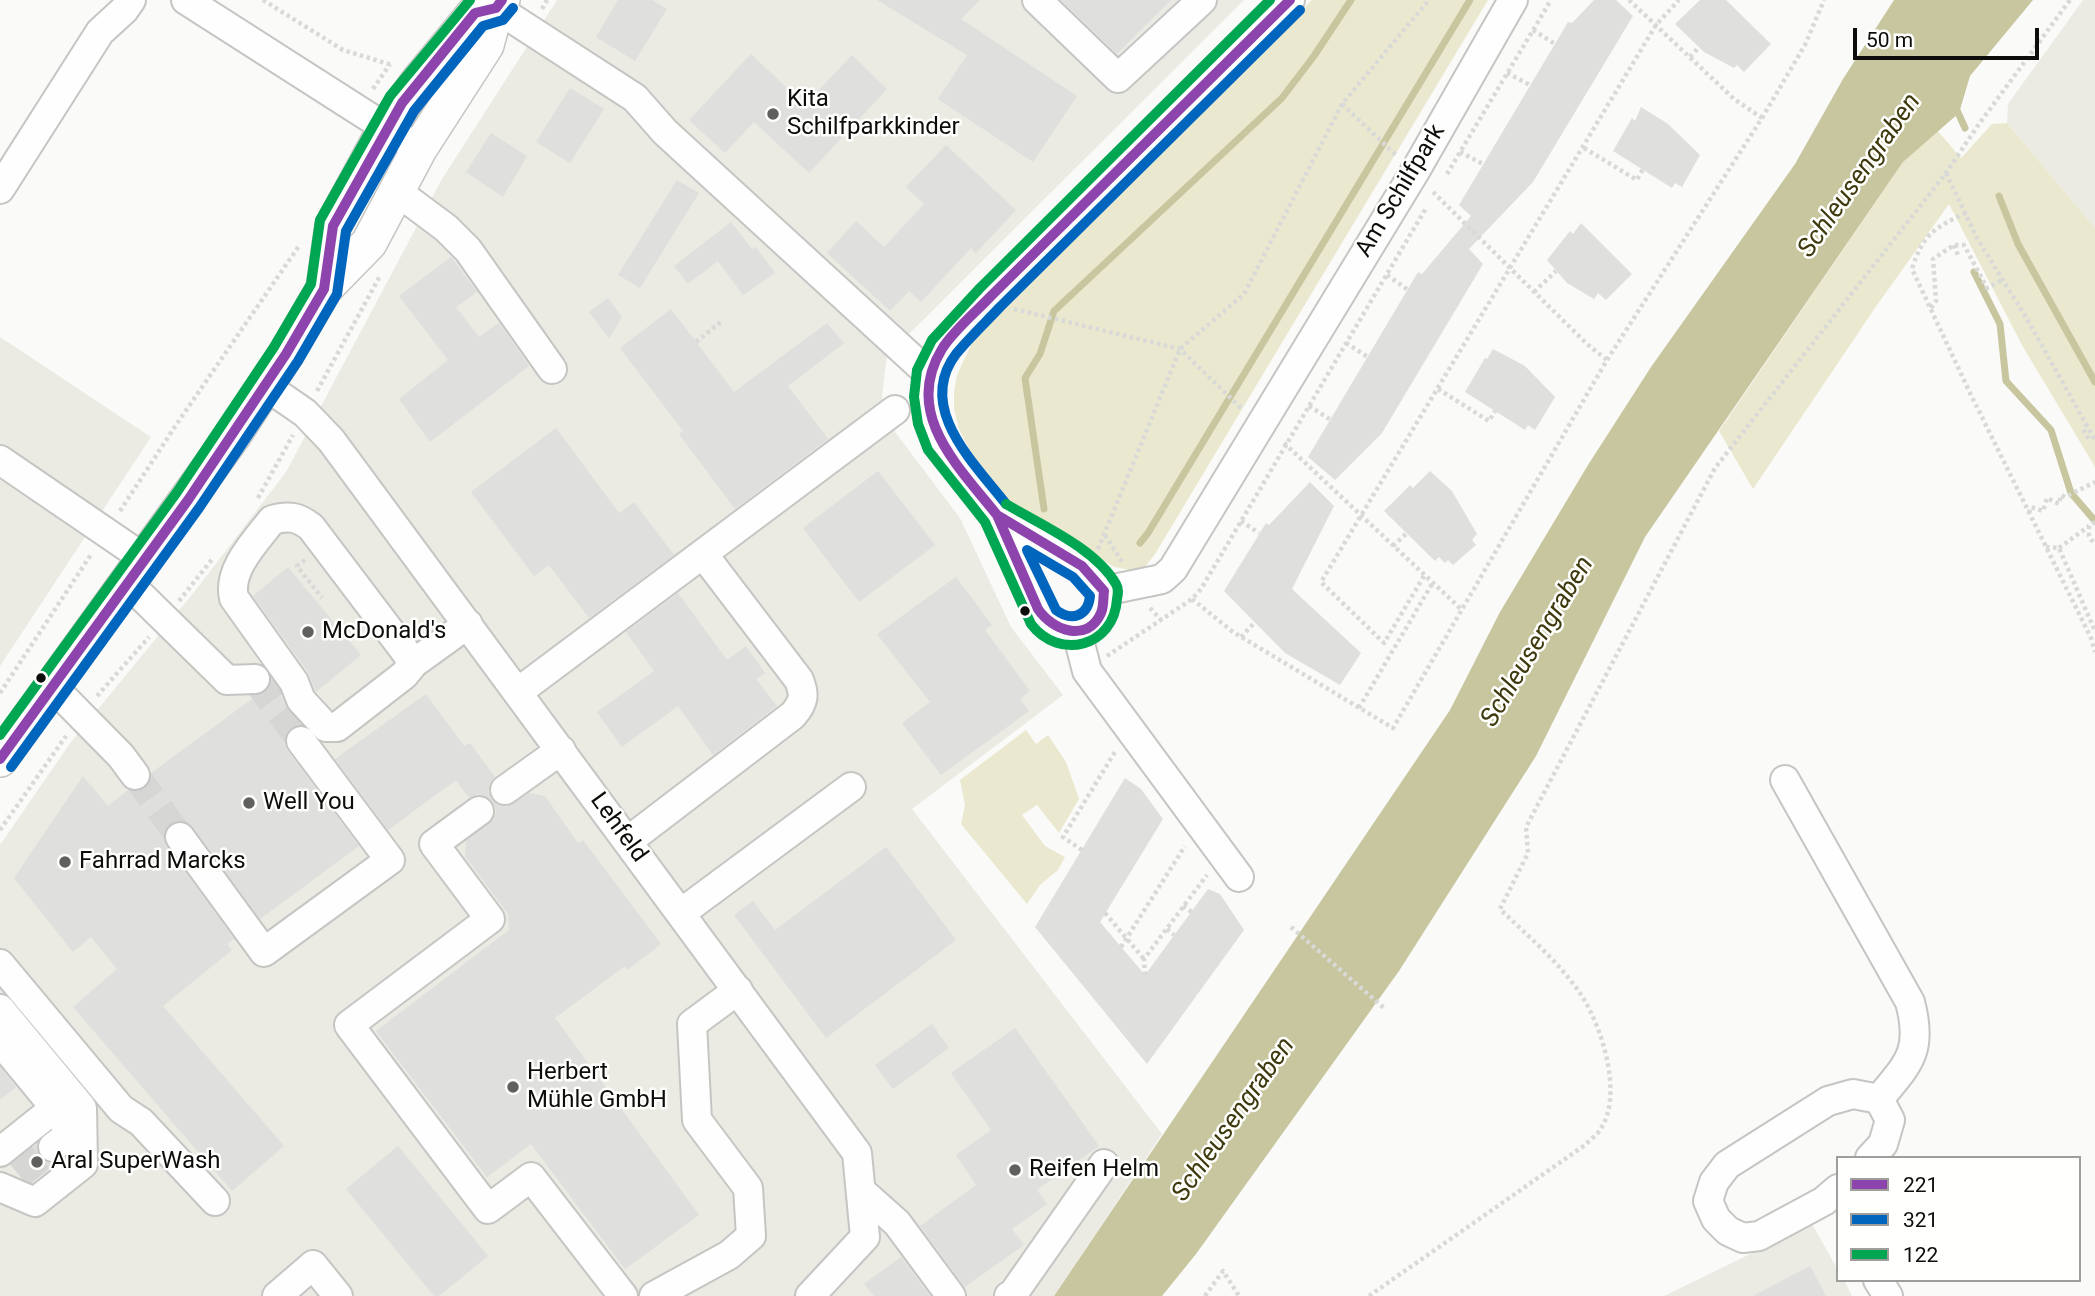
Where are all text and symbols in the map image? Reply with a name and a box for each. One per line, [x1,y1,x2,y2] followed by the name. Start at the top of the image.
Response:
[1857,14,2042,58] scale bar
[1866,28,1913,52] text: 50 m
[787,86,960,142] place label: Kita Schilfparkkinder
[1792,88,1928,264] water label: Schleusengraben
[765,106,781,122] marker: Kita Schilfparkkinder
[1350,119,1452,263] street label: Am Schilfpark
[1475,551,1601,733] water label: Schleusengraben
[1018,604,1032,618] unlabelled marker
[322,618,446,646] place label: McDonald's
[300,624,316,640] marker: McDonald's
[34,671,48,685] unlabelled marker
[583,788,653,868] street label: Lehfeld
[263,789,355,817] place label: Well You
[241,795,257,811] marker: Well You
[79,848,246,876] place label: Fahrrad Marcks
[57,854,73,870] marker: Fahrrad Marcks
[1166,1032,1302,1208] water label: Schleusengraben
[527,1059,667,1115] place label: Herbert Mühle GmbH
[505,1079,521,1095] marker: Herbert Mühle GmbH
[51,1148,221,1176] place label: Aral SuperWash
[29,1154,45,1170] marker: Aral SuperWash
[1029,1156,1159,1184] place label: Reifen Helm
[1836,1156,2081,1282] legend
[1007,1162,1023,1178] marker: Reifen Helm
[1903,1173,1938,1197] text: 221
[1903,1208,1938,1232] text: 321
[1903,1243,1938,1267] text: 122

